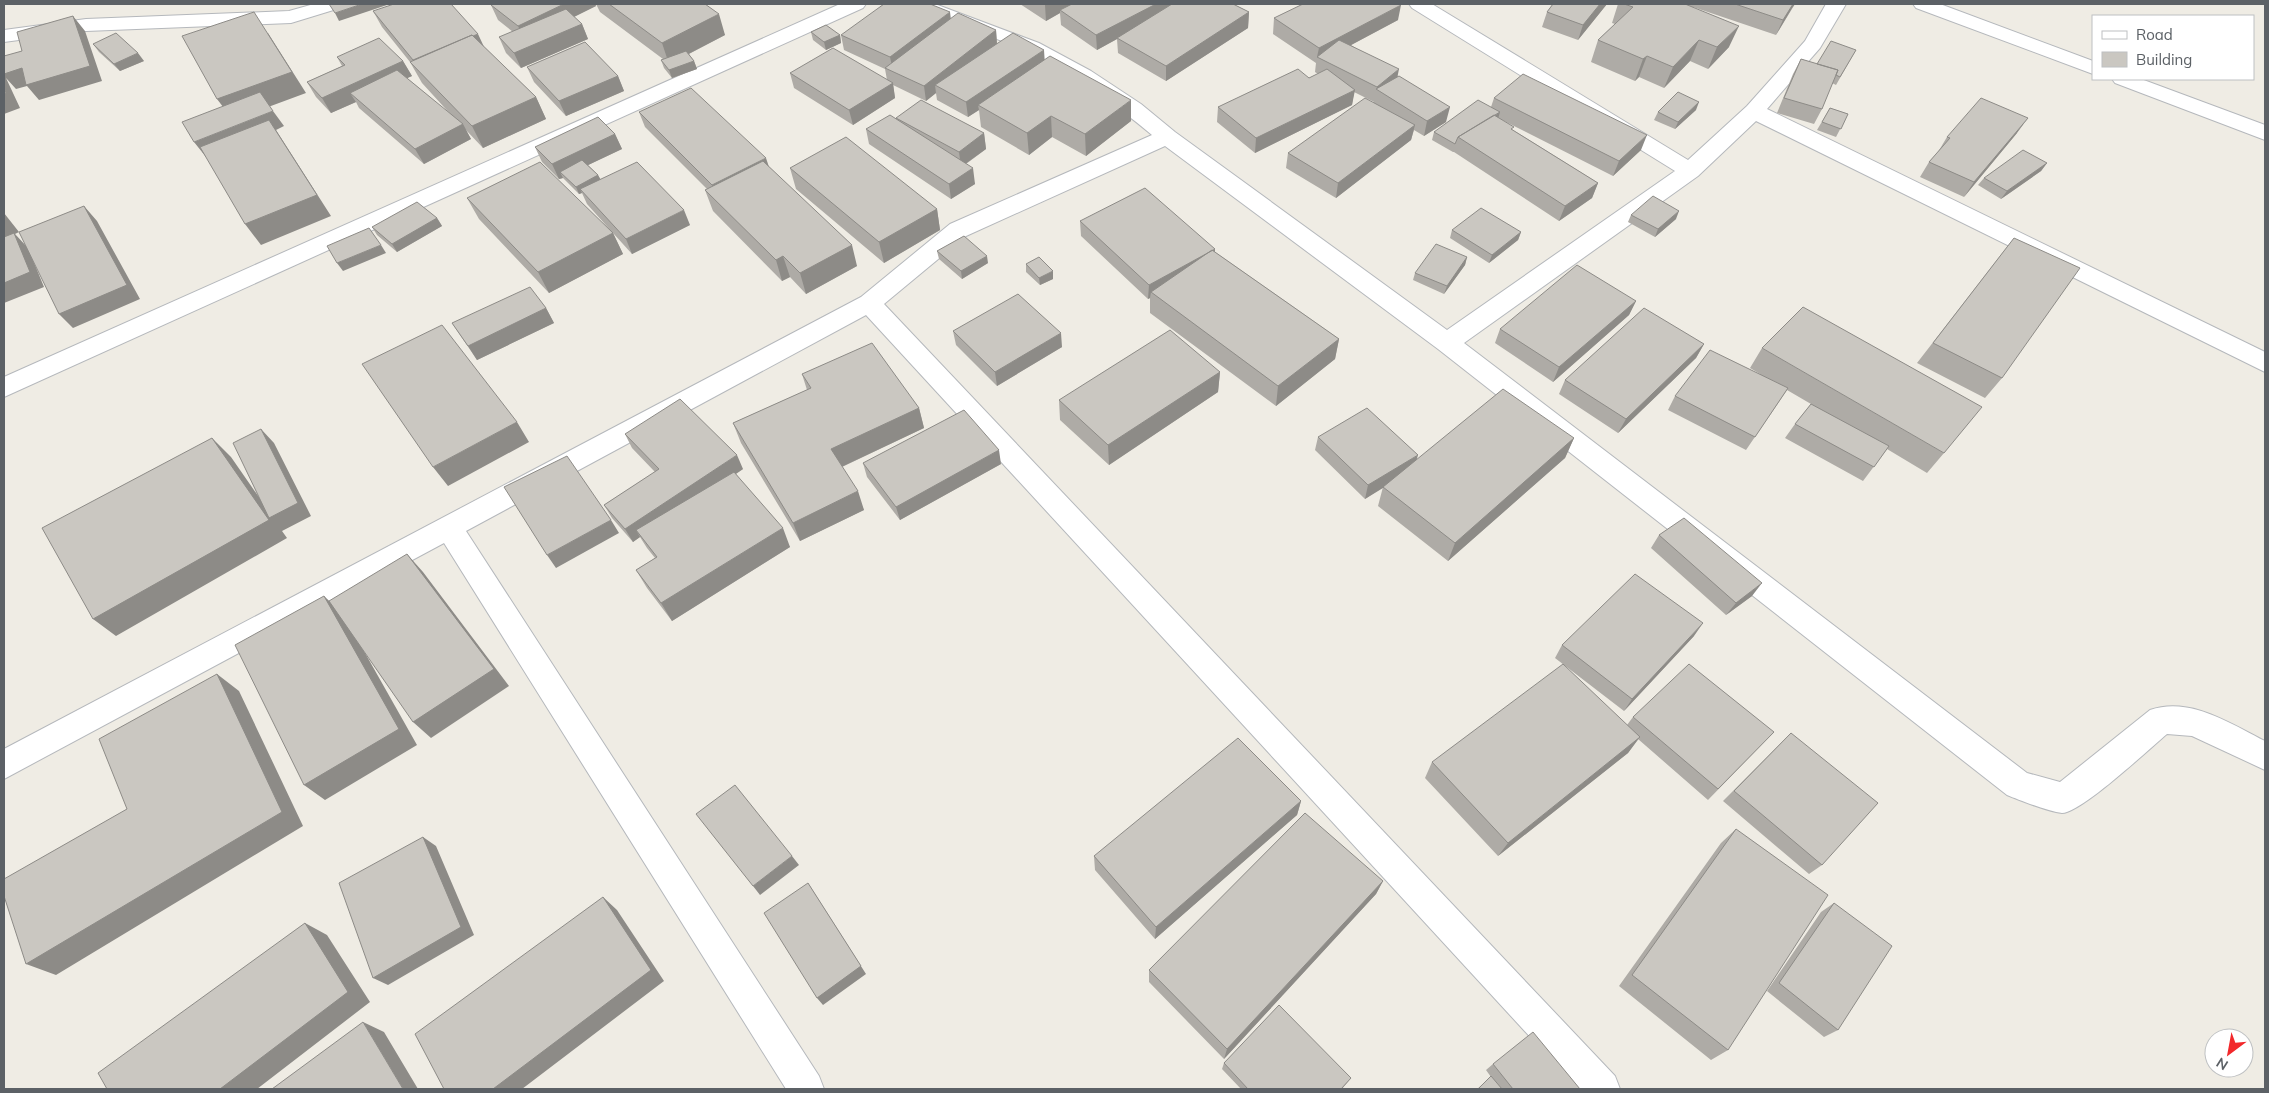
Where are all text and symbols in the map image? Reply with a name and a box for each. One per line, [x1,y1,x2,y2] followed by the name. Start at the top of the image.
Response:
[2092,15,2254,80] legend
[2136,25,2173,44] text: Road
[2136,50,2192,69] text: Building
[2204,1028,2254,1078] north arrow
[2213,1054,2231,1074] text: N

